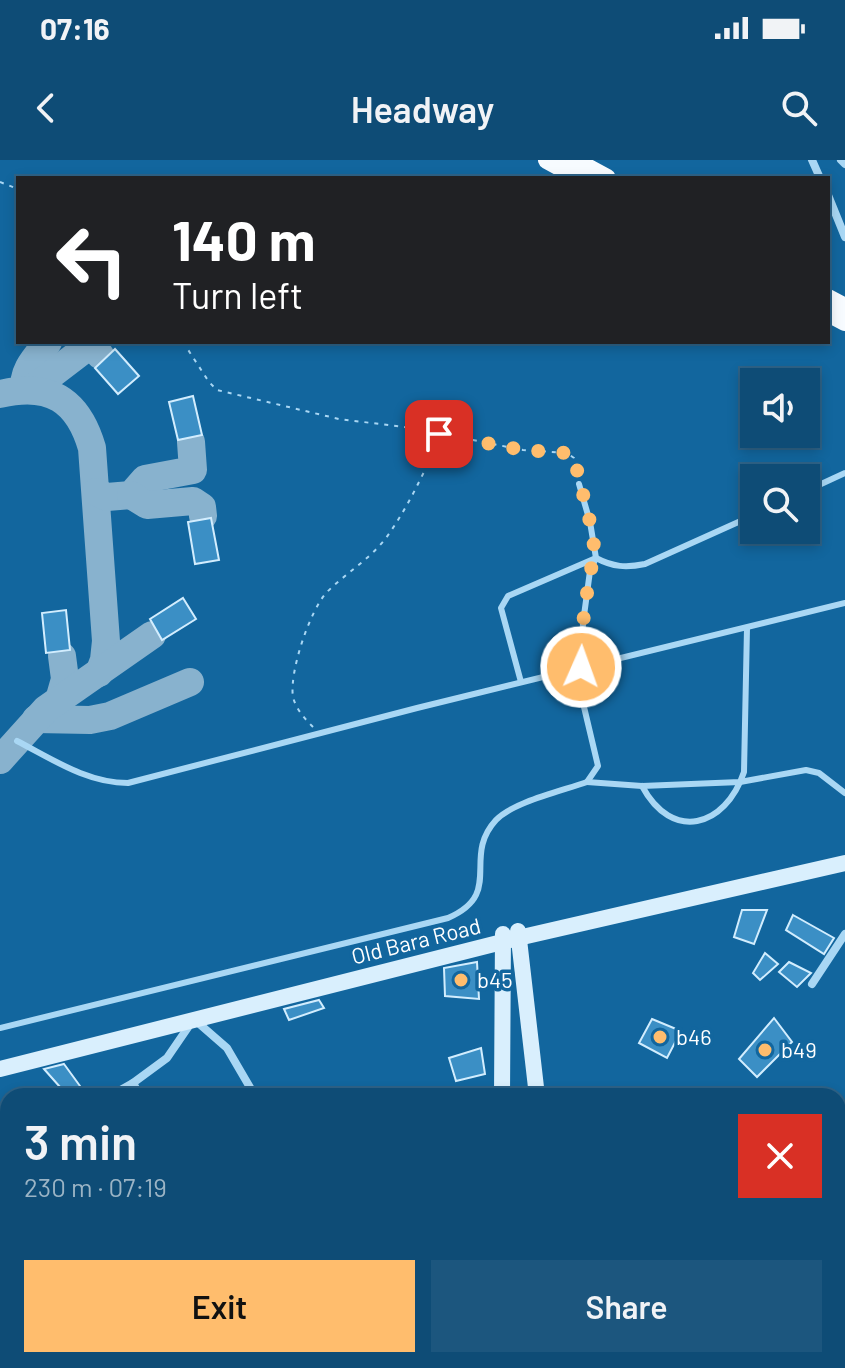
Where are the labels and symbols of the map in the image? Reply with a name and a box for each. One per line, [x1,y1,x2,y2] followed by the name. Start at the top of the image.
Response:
[405,400,473,468] pin
[539,625,623,709] position arrow
[348,911,483,969] street label: Old Bara Road
[477,966,512,992] place label: b45
[452,971,470,989] marker: b45
[676,1023,711,1049] place label: b46
[651,1028,669,1046] marker: b46
[781,1036,817,1062] place label: b49
[756,1041,774,1059] marker: b49

